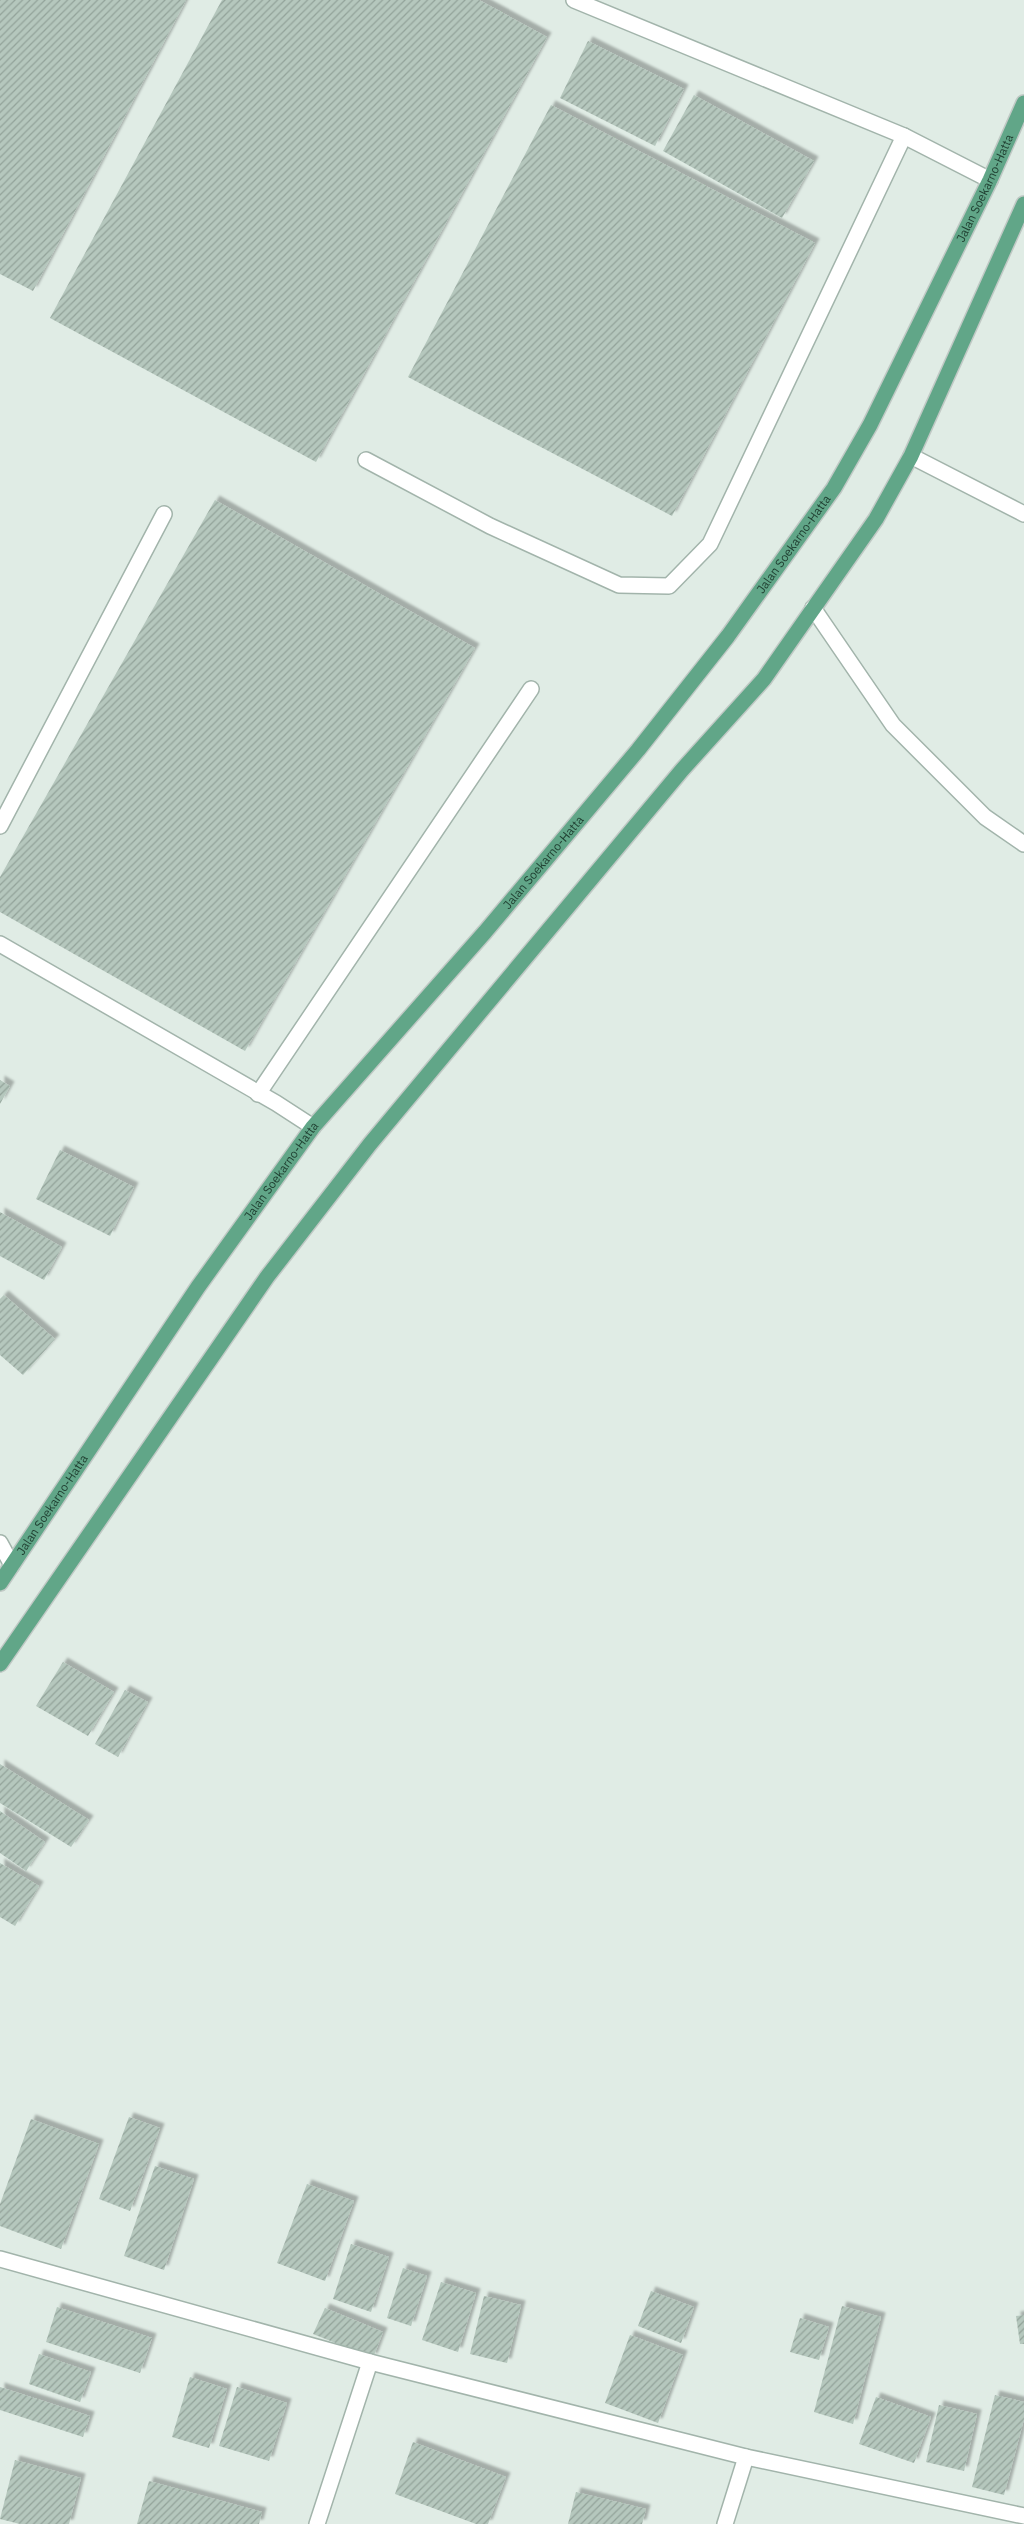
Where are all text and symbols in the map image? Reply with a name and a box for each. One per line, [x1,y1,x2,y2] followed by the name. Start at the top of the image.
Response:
[953,131,1016,244] street label: Jalan Soekarno-Hatta
[753,491,834,596] street label: Jalan Soekarno-Hatta
[500,812,587,912] street label: Jalan Soekarno-Hatta
[241,1118,322,1223] street label: Jalan Soekarno-Hatta
[13,1451,91,1558] street label: Jalan Soekarno-Hatta

